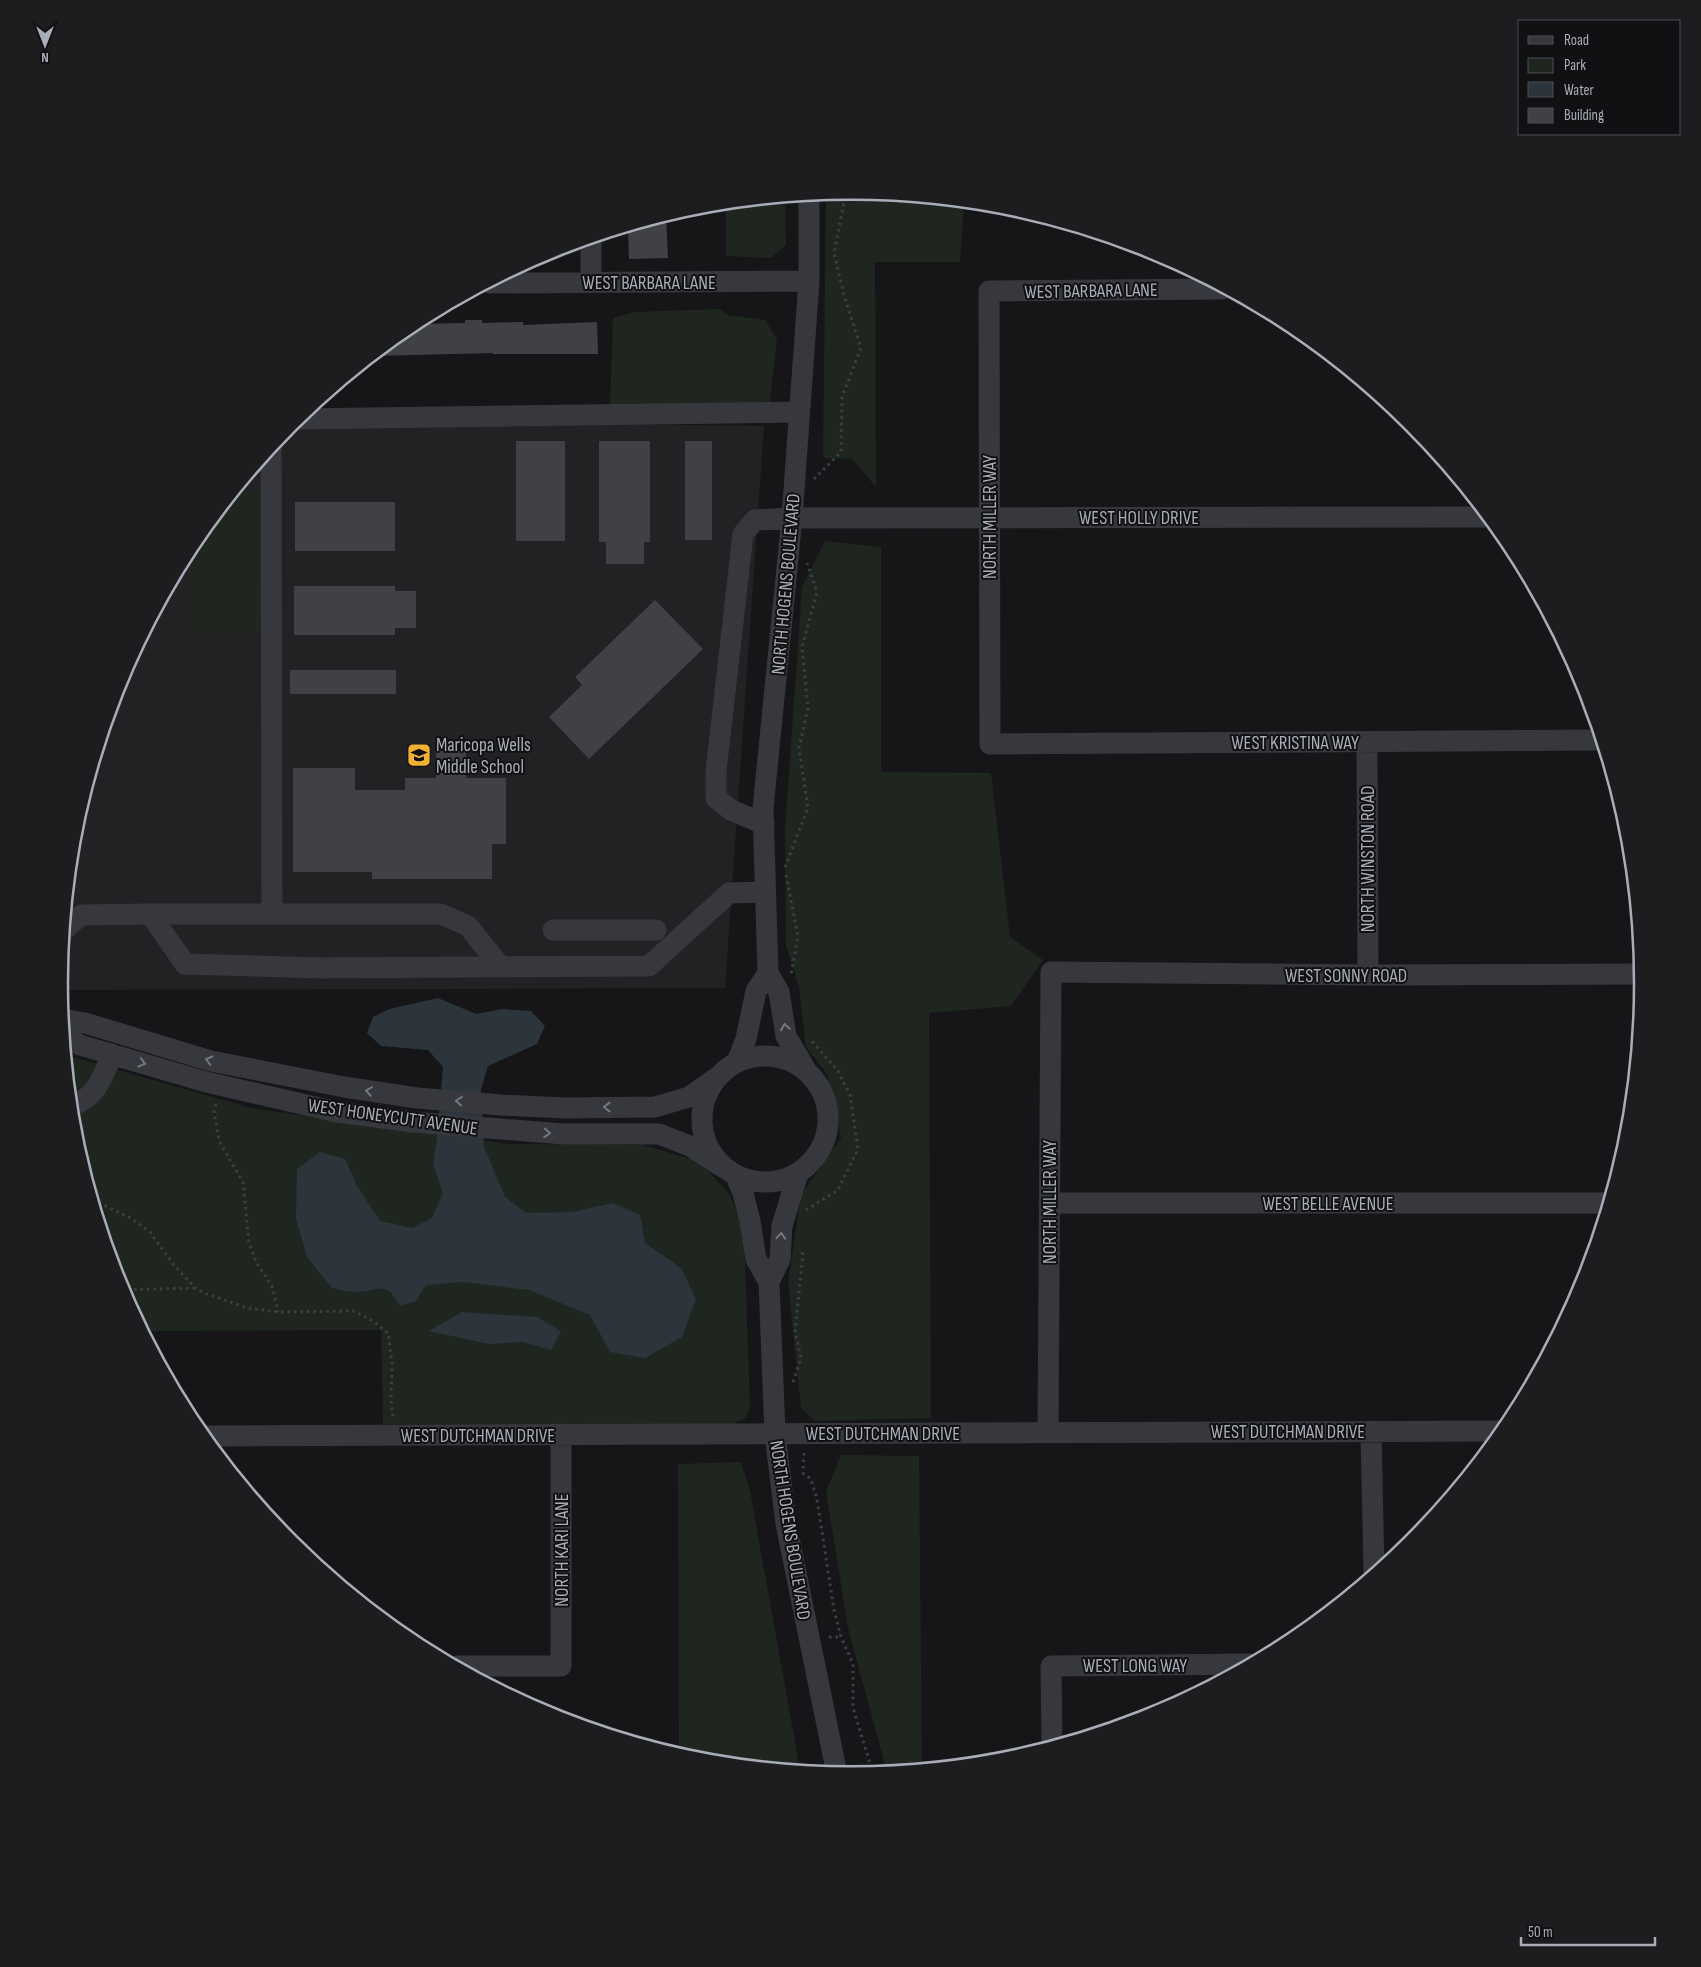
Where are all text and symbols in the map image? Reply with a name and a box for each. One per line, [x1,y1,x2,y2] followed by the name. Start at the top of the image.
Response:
[20,20,70,70] north arrow
[1518,20,1681,135] legend
[1564,31,1589,50] text: Road
[41,49,49,66] text: N
[1564,56,1586,75] text: Park
[1564,81,1595,100] text: Water
[1564,106,1604,125] text: Building
[582,272,716,295] street label: WEST BARBARA LANE
[1024,279,1158,304] street label: WEST BARBARA LANE
[979,455,1002,579] street label: NORTH MILLER WAY
[767,493,806,676] street label: NORTH HOGENS BOULEVARD
[1079,507,1199,530] street label: WEST HOLLY DRIVE
[1231,732,1359,755] street label: WEST KRISTINA WAY
[436,734,531,779] place label: Maricopa Wells Middle School
[406,742,432,768] school or university icon: Maricopa Wells Middle School
[1357,786,1380,932] street label: NORTH WINSTON ROAD
[1285,965,1407,988] street label: WEST SONNY ROAD
[780,1022,791,1030] one-way arrow
[205,1055,214,1066] one-way arrow
[138,1058,146,1068] one-way arrow
[365,1086,373,1096] one-way arrow
[306,1094,479,1141] street label: WEST HONEYCUTT AVENUE
[455,1096,463,1107] one-way arrow
[602,1102,610,1112] one-way arrow
[544,1128,552,1139] one-way arrow
[1039,1140,1062,1264] street label: NORTH MILLER WAY
[1262,1193,1394,1216] street label: WEST BELLE AVENUE
[776,1232,787,1240] one-way arrow
[1211,1421,1365,1444] street label: WEST DUTCHMAN DRIVE
[806,1423,960,1446] street label: WEST DUTCHMAN DRIVE
[401,1425,555,1448] street label: WEST DUTCHMAN DRIVE
[764,1439,815,1622] street label: NORTH HOGENS BOULEVARD
[551,1493,574,1607] street label: NORTH KARI LANE
[1083,1655,1187,1678] street label: WEST LONG WAY
[1521,1914,1655,1946] scale bar
[1528,1923,1553,1942] text: 50 m

